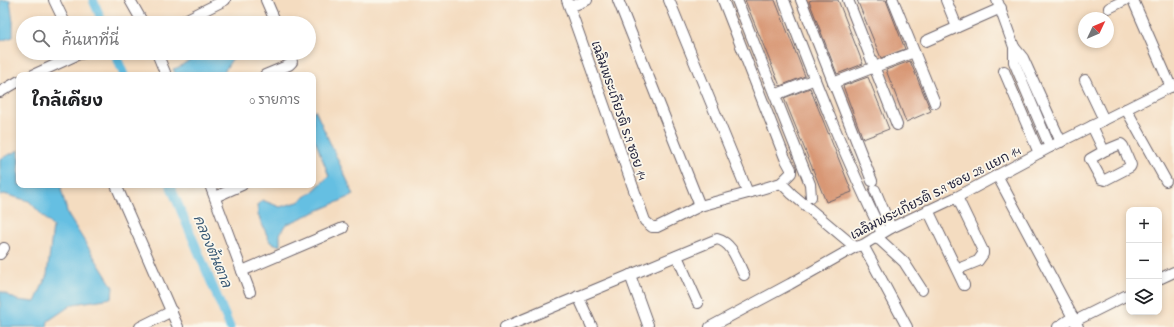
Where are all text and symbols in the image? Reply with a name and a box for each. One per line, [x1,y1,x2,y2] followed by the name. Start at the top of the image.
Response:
[1078,12,1114,48] north arrow
[16,16,316,60] search box
[30,27,52,49] icon: search
[62,30,119,52] text: ค้นหาที่นี่
[586,38,652,183] street label: เฉลิมพระเกียรติ ร.9 ซอย 14
[32,89,103,114] text: ใกล้เคียง
[249,91,300,110] text: 0 รายการ
[847,142,1025,245] street label: เฉลิมพระเกียรติ ร.9 ซอย 28 แยก 14
[1126,207,1162,315] map controls
[1126,207,1162,243] button: +
[187,212,237,292] water label: คลองต้นตาล
[1126,243,1162,279] button: −
[1126,279,1162,315] button: layers

